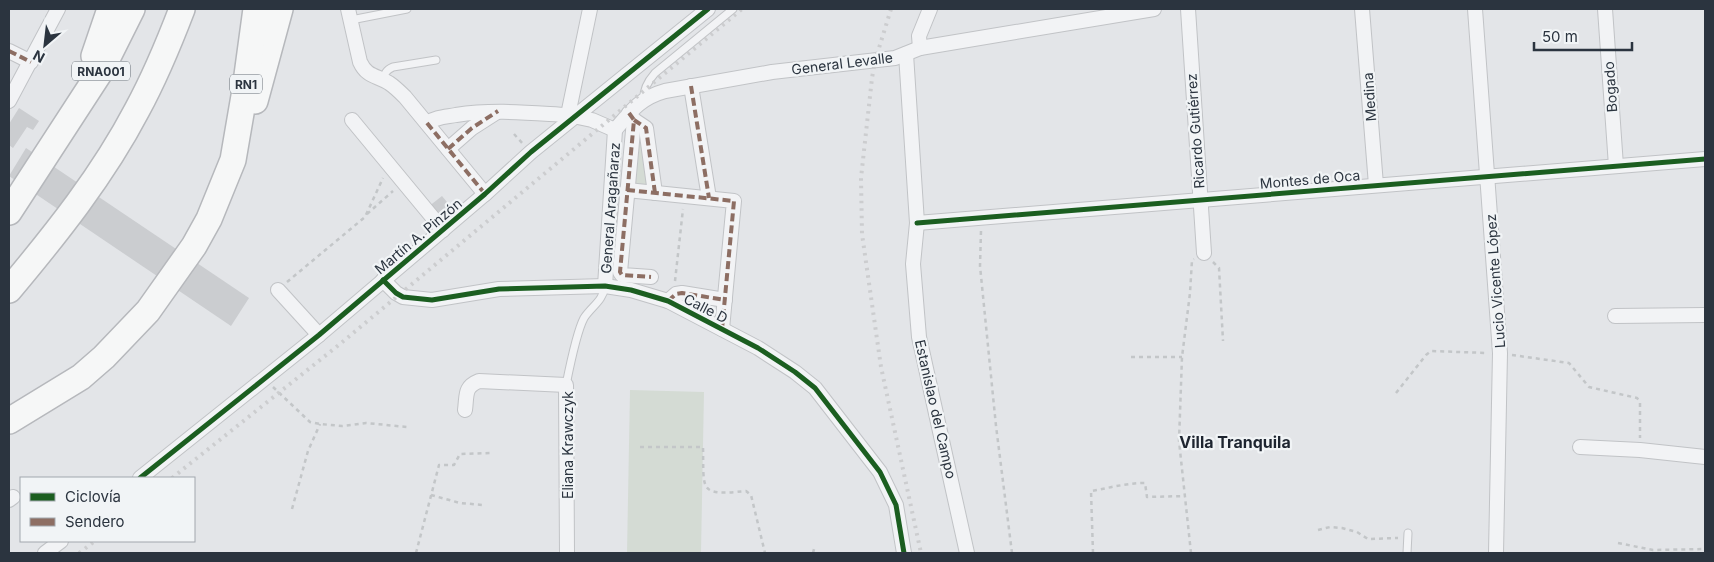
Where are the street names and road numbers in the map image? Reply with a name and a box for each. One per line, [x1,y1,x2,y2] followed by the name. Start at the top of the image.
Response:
[790,48,894,78] street label: General Levalle
[72,61,130,80] road number: RNA001
[1600,61,1620,113] street label: Bogado
[1359,72,1379,122] street label: Medina
[1182,73,1208,189] street label: Ricardo Gutiérrez
[230,74,262,94] road number: RN1
[597,142,623,274] street label: General Aragañaraz
[1259,166,1361,192] street label: Montes de Oca
[371,195,465,277] street label: Martín A. Pinzón
[1482,213,1508,349] street label: Lucio Vicente López
[681,290,731,326] street label: Calle D
[912,338,960,480] street label: Estanislao del Campo
[559,391,576,499] street label: Eliana Krawczyk

